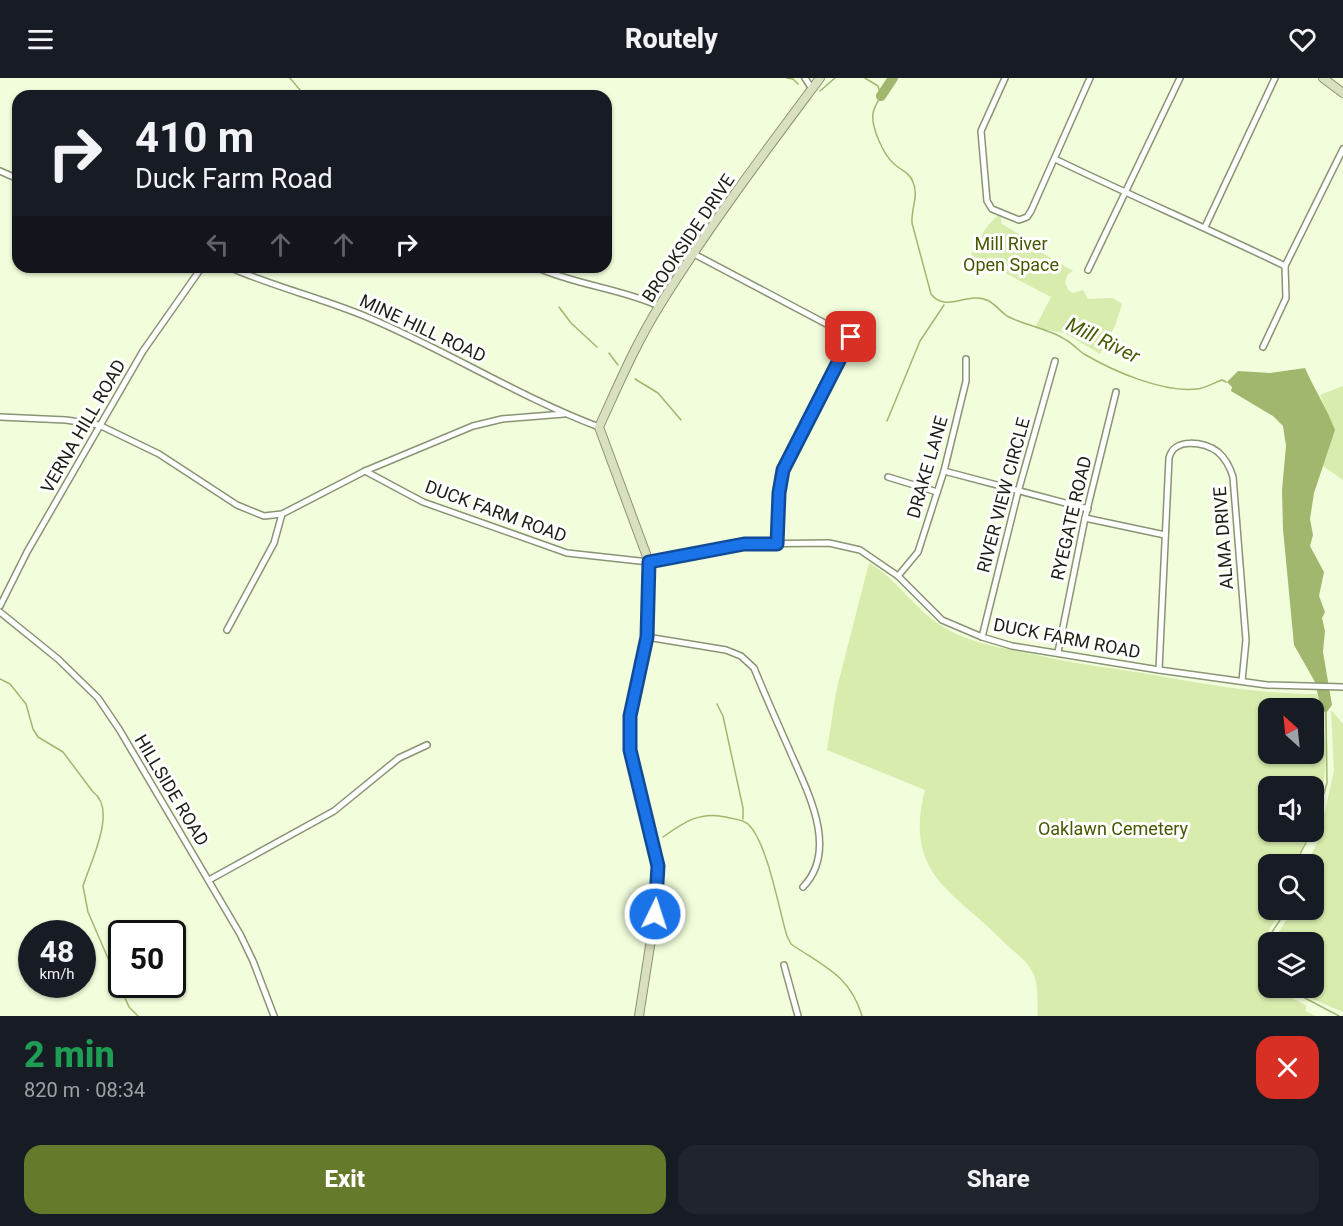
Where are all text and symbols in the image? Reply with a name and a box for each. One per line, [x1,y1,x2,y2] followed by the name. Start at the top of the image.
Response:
[24,23,57,56] icon: menu
[625,23,718,55] text: Routely
[1286,23,1319,56] icon: heart
[135,113,254,162] text: 410 m
[36,114,114,192] icon: right
[135,163,333,195] text: Duck Farm Road
[637,170,739,306] street label: BROOKSIDE DRIVE
[201,228,234,261] icon: left
[264,228,297,261] icon: ahead
[327,228,360,261] icon: ahead
[390,228,423,261] icon: right
[963,233,1059,275] park label: Mill River Open Space
[357,290,489,366] street label: MINE HILL ROAD
[825,311,876,362] pin
[1062,312,1145,369] water label: Mill River
[834,320,867,353] icon: arrive
[36,356,130,496] street label: VERNA HILL ROAD
[902,413,952,521] street label: DRAKE LANE
[972,415,1034,575] street label: RIVER VIEW CIRCLE
[1046,454,1096,582] street label: RYEGATE ROAD
[422,476,570,546] street label: DUCK FARM ROAD
[1209,486,1237,590] street label: ALMA DRIVE
[992,613,1142,663] street label: DUCK FARM ROAD
[1258,698,1324,764] north arrow
[1258,698,1324,998] map controls
[131,731,213,849] street label: HILLSIDE ROAD
[1258,776,1324,842] button: sound
[1038,818,1189,839] park label: Oaklawn Cemetery
[1258,854,1324,920] button: search
[623,882,687,946] position arrow
[108,920,186,998] speed limit sign: 50
[1258,932,1324,998] button: layers
[40,934,74,969] text: 48
[39,965,75,983] text: km/h
[24,1034,115,1076] text: 2 min
[1256,1036,1319,1099] button: close
[24,1078,145,1102] text: 820 m · 08:34
[24,1145,666,1214] button: Exit
[678,1145,1319,1214] button: Share

